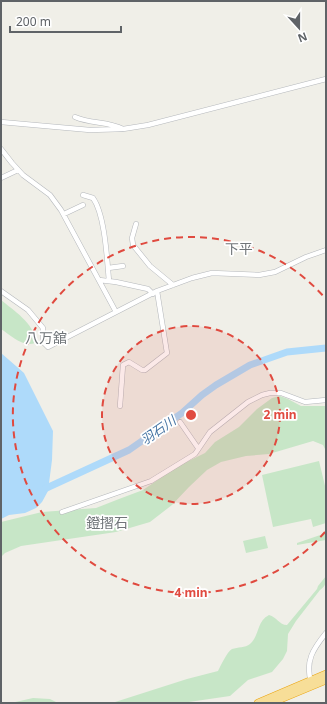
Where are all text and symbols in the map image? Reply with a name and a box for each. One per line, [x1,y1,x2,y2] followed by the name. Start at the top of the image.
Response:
[10,8,121,34] scale bar
[279,8,319,48] north arrow
[16,13,51,30] text: 200 m
[296,29,310,46] text: N
[225,239,253,258] district label: 下平
[25,328,67,347] district label: 八万舘
[263,406,297,423] text: 2 min
[184,408,198,422] centre of rings
[137,410,181,449] water label: 羽石川
[86,513,128,532] district label: 鐙摺石
[174,584,208,601] text: 4 min

